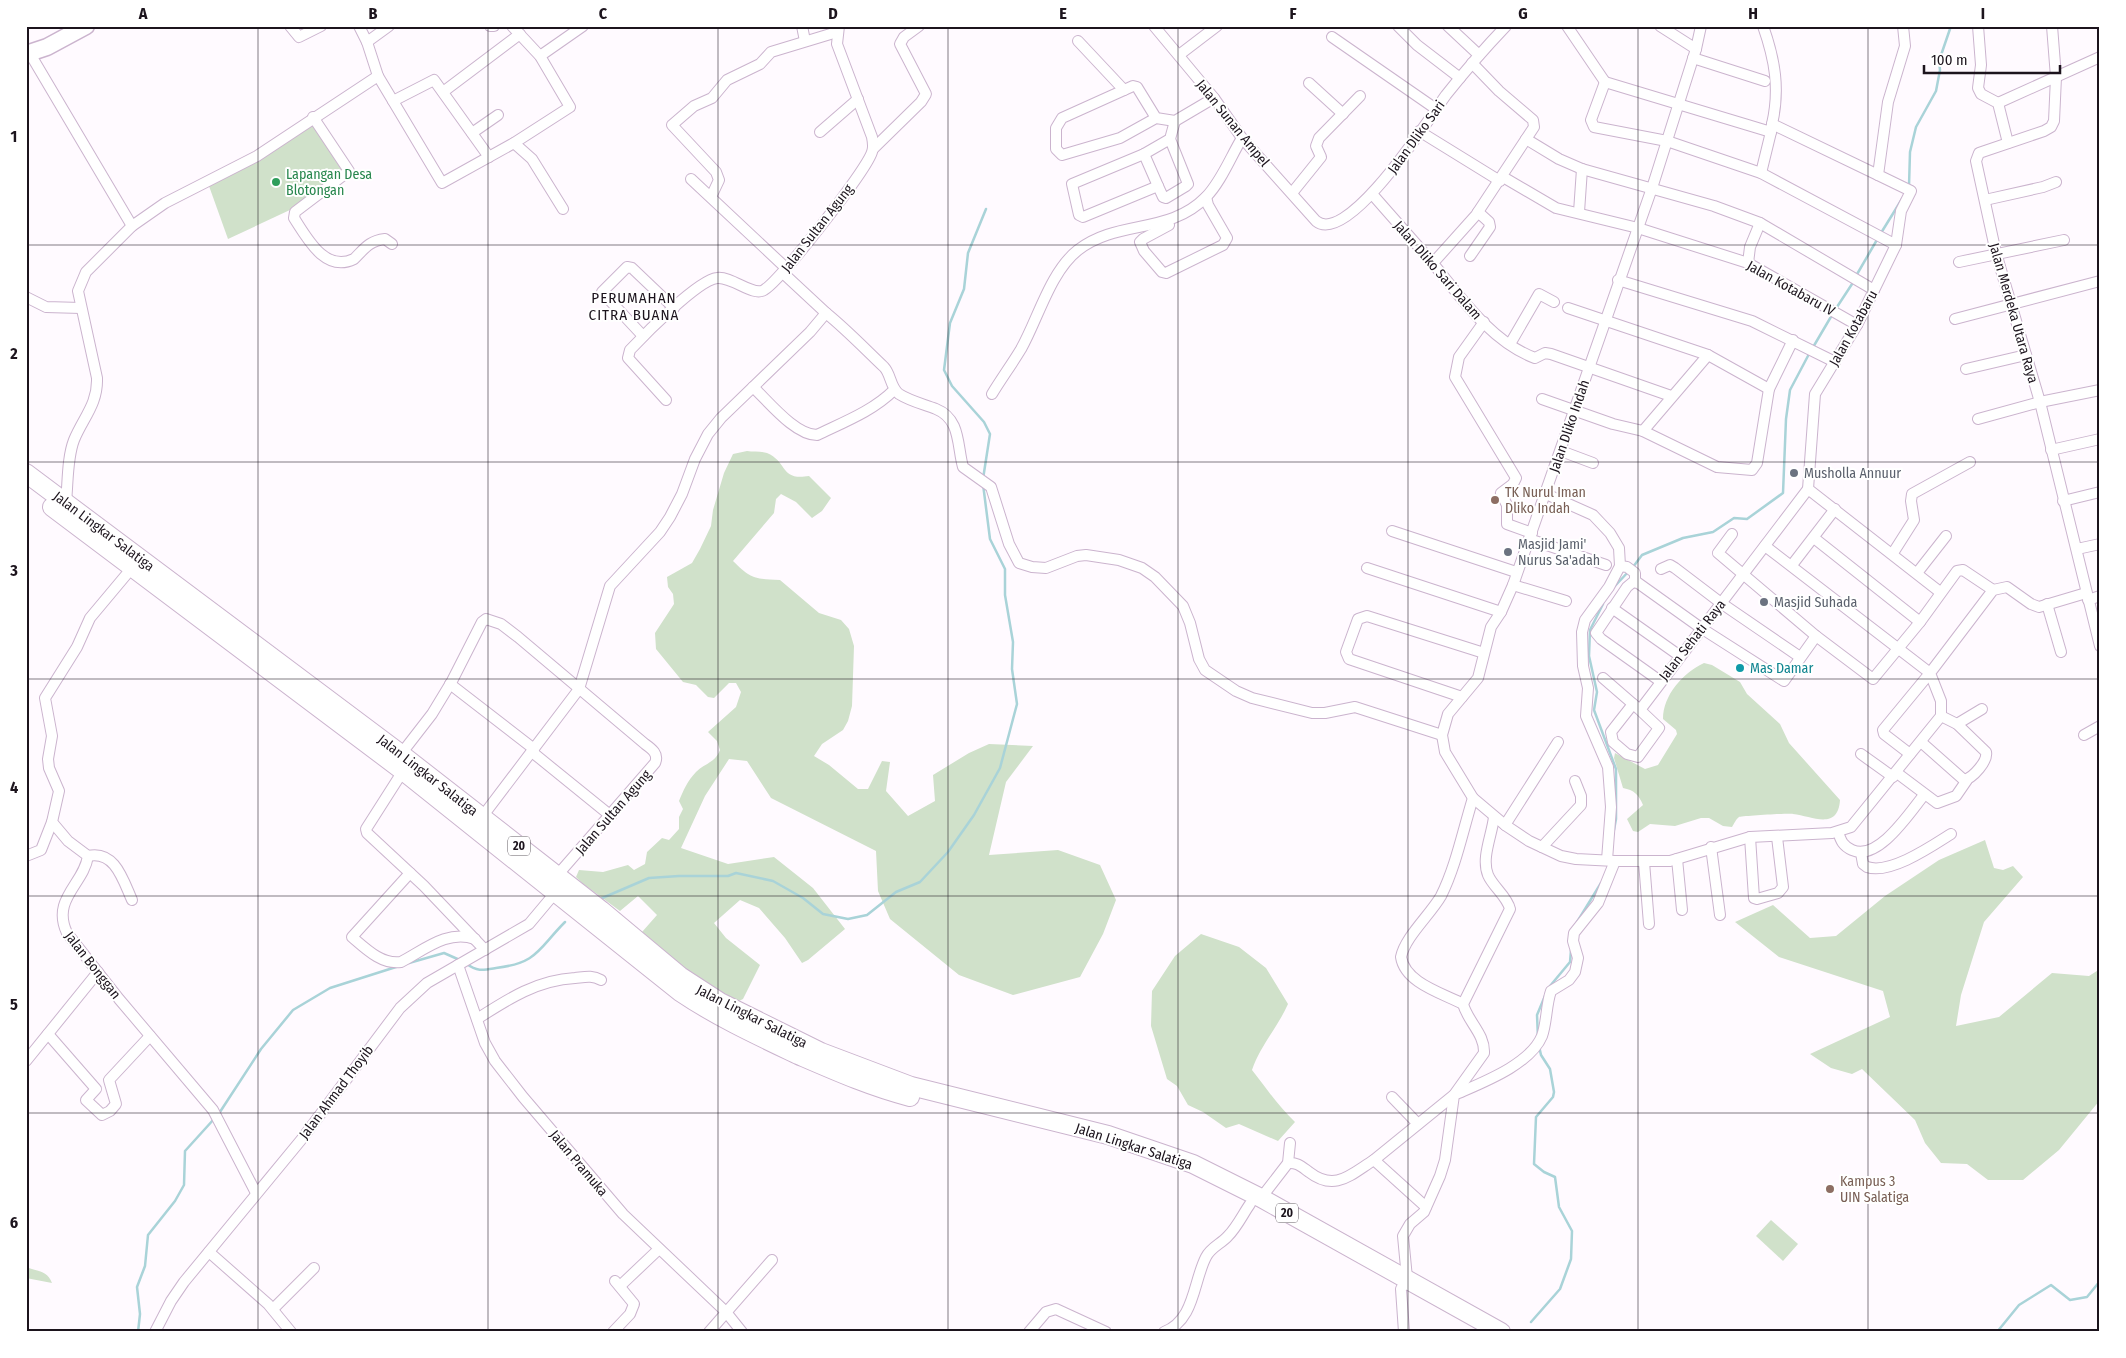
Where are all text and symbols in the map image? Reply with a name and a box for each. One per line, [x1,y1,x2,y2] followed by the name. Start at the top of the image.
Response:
[138,4,148,23] text: A
[369,4,378,23] text: B
[599,4,608,23] text: C
[828,4,838,23] text: D
[1059,4,1067,23] text: E
[1289,4,1297,23] text: F
[1518,4,1528,23] text: G
[1748,4,1758,23] text: H
[1981,4,1985,23] text: I
[1924,42,2060,74] scale bar
[1931,51,1968,69] text: 100 m
[1192,76,1273,170] street label: Jalan Sunan Ampel
[1384,97,1449,177] street label: Jalan Dliko Sari
[11,127,17,146] text: 1
[286,166,372,199] place label: Lapangan Desa Blotongan
[270,176,282,188] marker: Lapangan Desa Blotongan
[778,181,857,276] street label: Jalan Sultan Agung
[1390,217,1485,323] street label: Jalan Dliko Sari Dalam
[1985,241,2042,385] street label: Jalan Merdeka Utara Raya
[1744,257,1839,320] street label: Jalan Kotabaru IV
[1826,287,1881,369] street label: Jalan Kotabaru
[589,289,679,324] district label: PERUMAHAN CITRA BUANA
[9,344,18,363] text: 2
[1546,378,1593,475] street label: Jalan Dliko Indah
[1804,465,1901,482] place label: Musholla Annuur
[1788,467,1800,479] marker: Musholla Annuur
[1505,484,1586,517] place label: TK Nurul Iman Dliko Indah
[50,488,158,575] street label: Jalan Lingkar Salatiga
[1489,494,1501,506] marker: TK Nurul Iman Dliko Indah
[1518,536,1600,569] place label: Masjid Jami' Nurus Sa'adah
[1502,546,1514,558] marker: Masjid Jami' Nurus Sa'adah
[9,561,18,580] text: 3
[1774,594,1858,611] place label: Masjid Suhada
[1655,596,1729,684] street label: Jalan Sehati Raya
[1758,596,1770,608] marker: Masjid Suhada
[1750,660,1813,677] place label: Mas Damar
[1734,662,1746,674] marker: Mas Damar
[374,731,481,820] street label: Jalan Lingkar Salatiga
[572,766,655,858] street label: Jalan Sultan Agung
[10,778,18,797] text: 4
[508,836,530,856] road number: 20
[61,928,124,1003] street label: Jalan Bonggan
[693,981,810,1052] street label: Jalan Lingkar Salatiga
[10,995,18,1014] text: 5
[296,1042,377,1143] street label: Jalan Ahmad Thoyib
[1073,1120,1195,1173] street label: Jalan Lingkar Salatiga
[546,1127,611,1200] street label: Jalan Pramuka
[1840,1173,1909,1206] place label: Kampus 3 UIN Salatiga
[1824,1183,1836,1195] marker: Kampus 3 UIN Salatiga
[1276,1204,1298,1222] road number: 20
[10,1213,18,1232] text: 6

